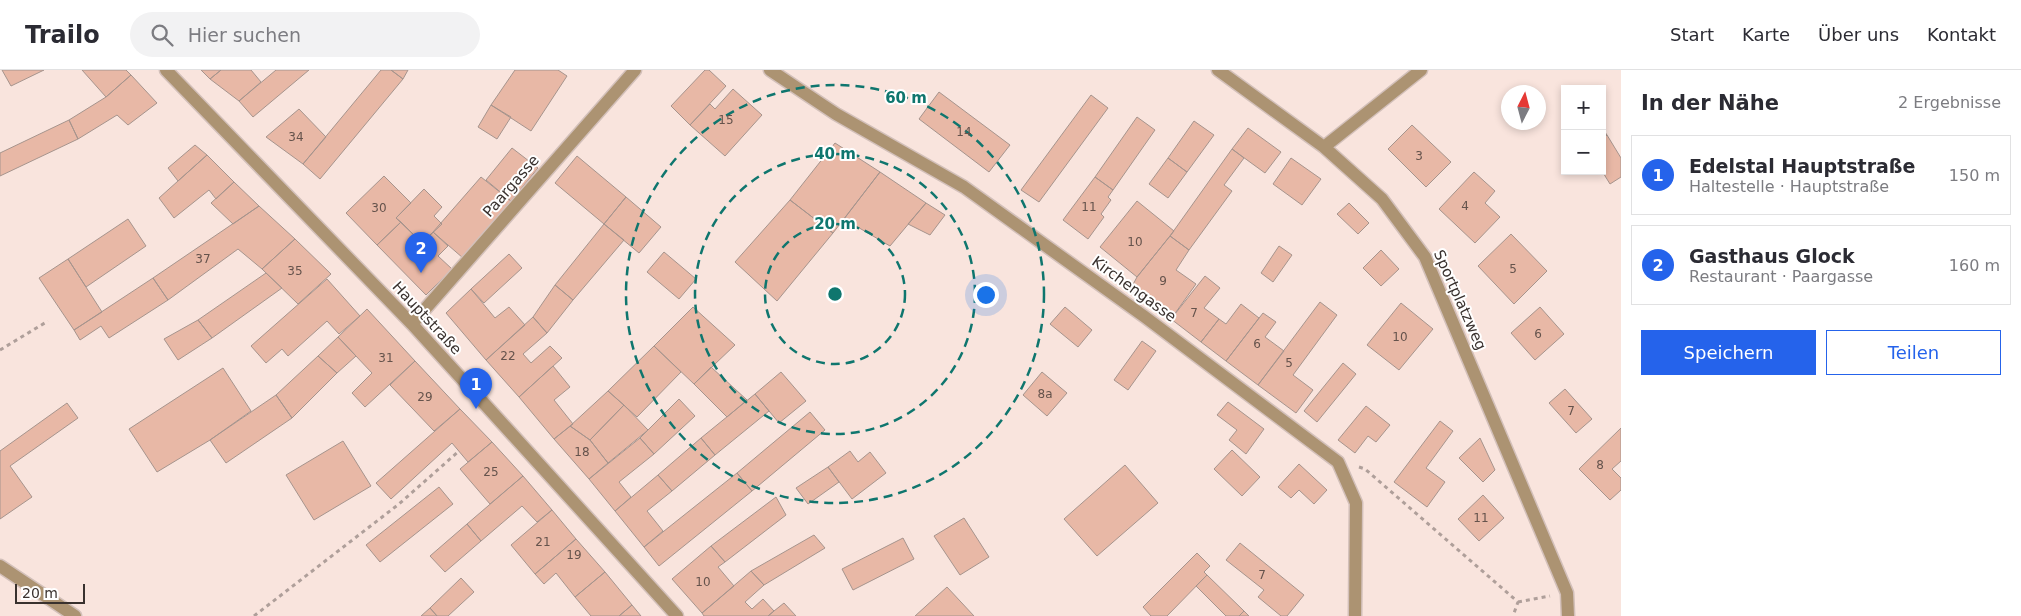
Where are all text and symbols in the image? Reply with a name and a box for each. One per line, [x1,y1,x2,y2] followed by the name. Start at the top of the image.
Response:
[130,12,480,57] search box
[25,21,100,49] text: Trailo
[148,21,176,49] icon: search
[188,24,301,46] text: Hier suchen
[1670,24,1714,45] text: Start
[1742,24,1790,45] text: Karte
[1818,24,1899,45] text: Über uns
[1927,24,1996,45] text: Kontakt
[1501,85,1546,130] north arrow
[1561,85,1606,175] map controls
[1561,85,1606,130] button: +
[885,89,927,107] text: 60 m
[1641,91,1779,115] text: In der Nähe
[1898,93,2001,112] text: 2 Ergebnisse
[718,113,734,127] house number: 15
[956,125,972,139] house number: 14
[288,130,304,144] house number: 34
[1561,130,1606,175] button: −
[814,145,856,163] text: 40 m
[1415,149,1423,163] house number: 3
[479,151,543,221] street label: Paargasse
[1689,155,1915,177] text: Edelstal Hauptstraße
[1652,166,1664,185] text: 1
[1949,166,2000,185] text: 150 m
[1689,177,1889,196] text: Haltestelle · Hauptstraße
[1461,199,1469,213] house number: 4
[1081,200,1097,214] house number: 11
[371,201,387,215] house number: 30
[814,215,856,233] text: 20 m
[405,232,437,273] pin: 2
[1127,235,1143,249] house number: 10
[1689,245,1855,267] text: Gasthaus Glock
[1430,247,1490,353] street label: Sportplatzweg
[195,252,211,266] house number: 37
[1088,252,1180,326] street label: Kirchengasse
[1652,256,1664,275] text: 2
[1949,256,2000,275] text: 160 m
[1509,262,1517,276] house number: 5
[287,264,303,278] house number: 35
[1689,267,1873,286] text: Restaurant · Paargasse
[1159,274,1167,288] house number: 9
[389,278,465,358] street label: Hauptstraße
[973,282,999,308] your location
[826,285,844,303] centre of rings
[1190,306,1198,320] house number: 7
[1534,327,1542,341] house number: 6
[1392,330,1408,344] house number: 10
[1641,330,1816,375] button: Speichern
[1826,330,2001,375] button: Teilen
[1253,337,1261,351] house number: 6
[500,349,516,363] house number: 22
[378,351,394,365] house number: 31
[1285,356,1293,370] house number: 5
[460,368,492,409] pin: 1
[1038,387,1053,401] house number: 8a
[417,390,433,404] house number: 29
[1567,404,1575,418] house number: 7
[574,445,590,459] house number: 18
[1596,458,1604,472] house number: 8
[483,465,499,479] house number: 25
[1473,511,1489,525] house number: 11
[535,535,551,549] house number: 21
[566,548,582,562] house number: 19
[1258,568,1266,582] house number: 7
[695,575,711,589] house number: 10
[15,581,85,604] scale bar
[22,585,58,601] text: 20 m

